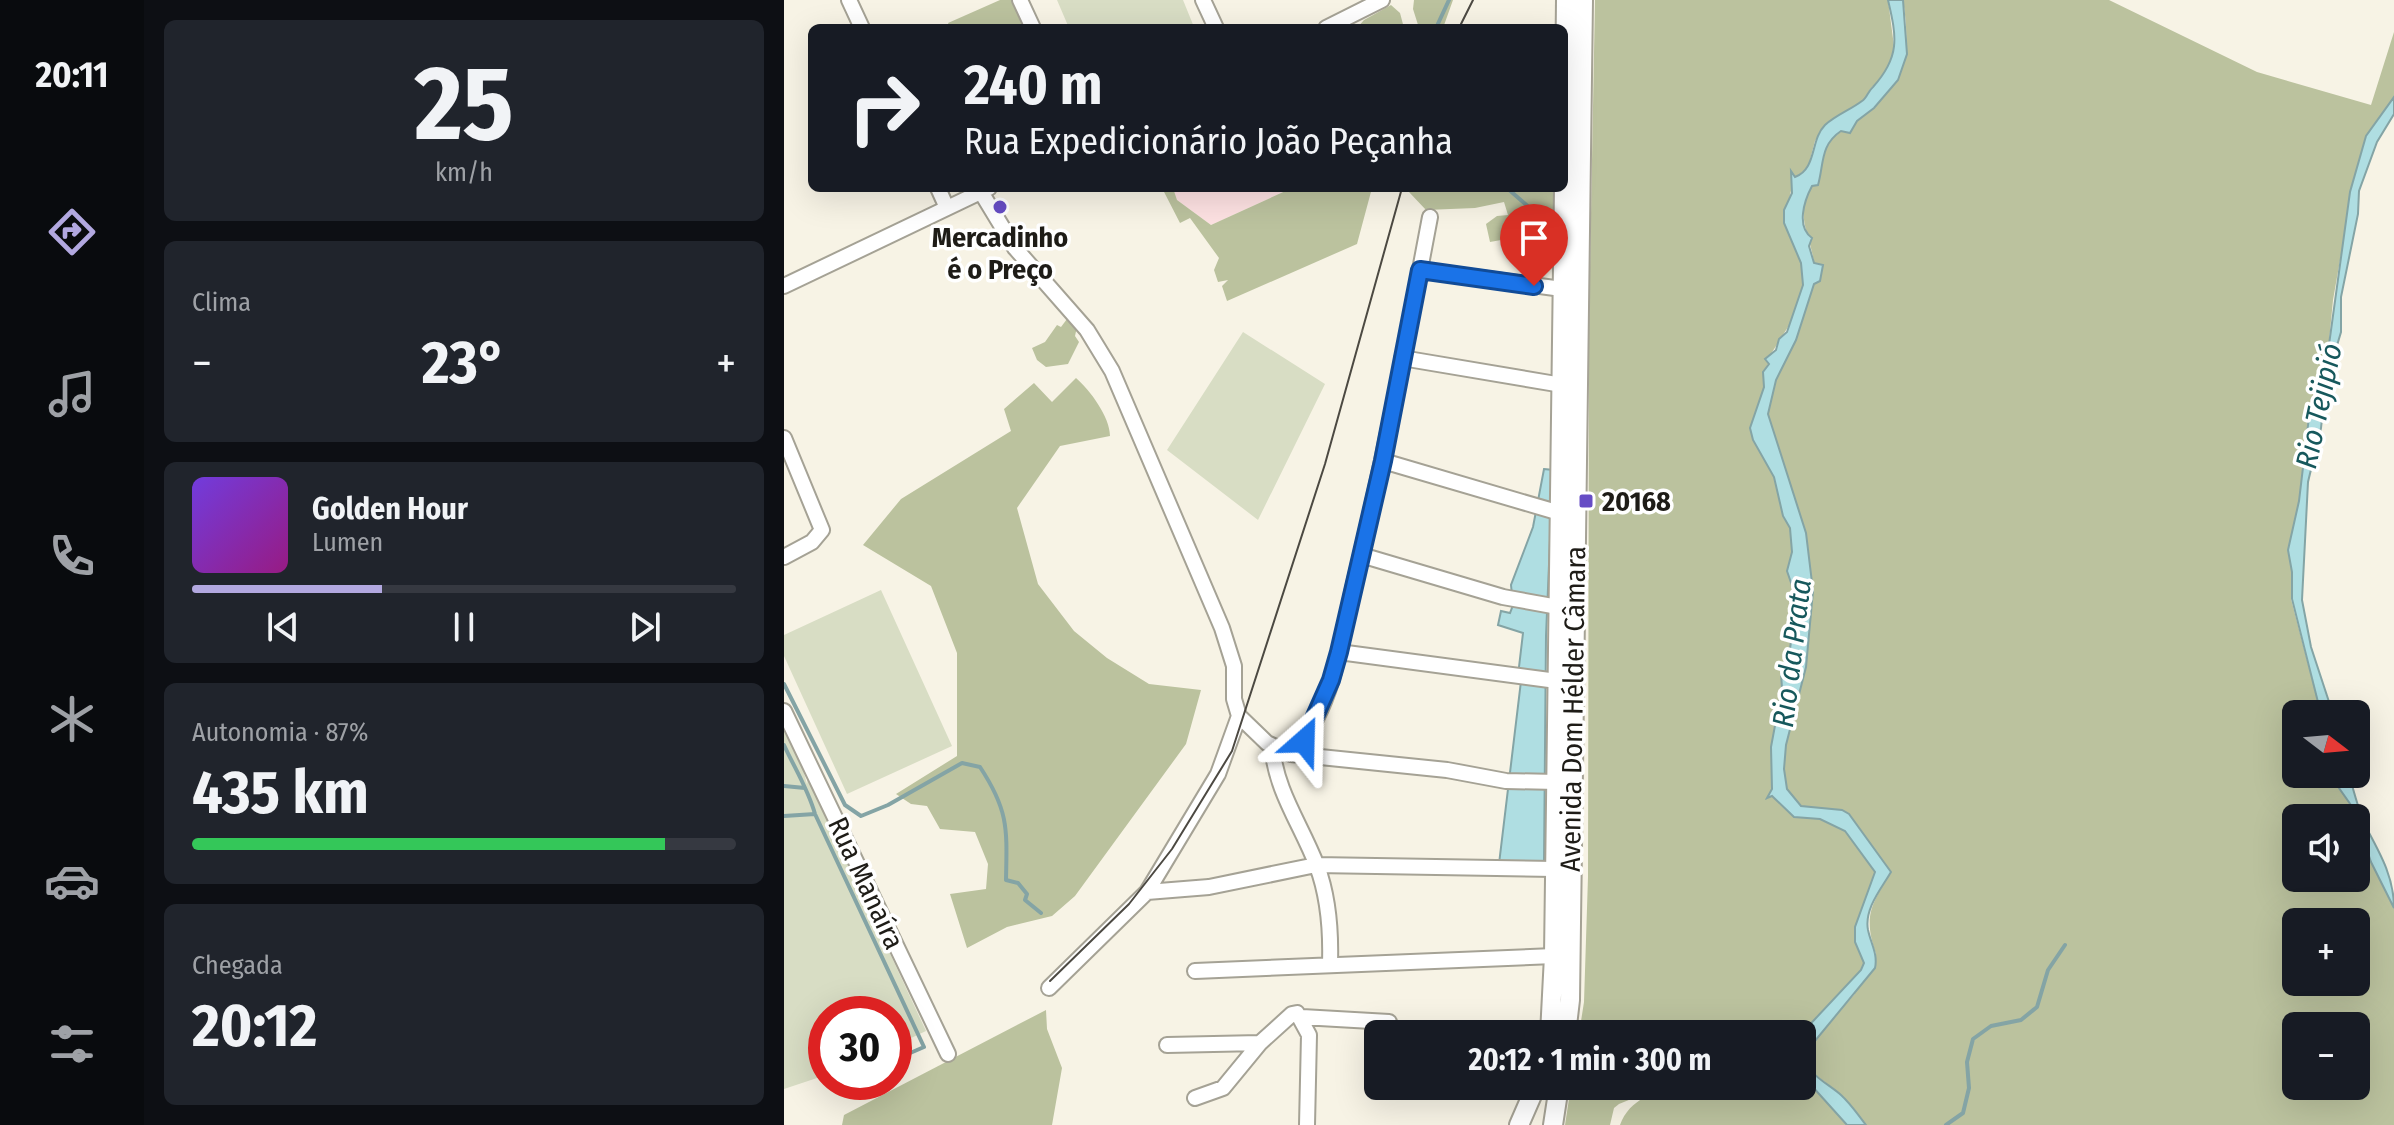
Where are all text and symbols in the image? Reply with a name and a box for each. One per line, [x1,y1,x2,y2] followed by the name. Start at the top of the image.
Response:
[414,42,514,167] text: 25
[964,52,1103,119] text: 240 m
[35,53,109,97] text: 20:11
[832,56,936,160] icon: right
[964,120,1453,164] text: Rua Expedicionário João Peçanha
[435,157,493,188] text: km/h
[991,198,1009,216] marker: Mercadinho é o Preço
[44,204,100,260] icon: directions
[1500,204,1568,286] pin
[1512,216,1556,260] icon: arrive
[932,221,1068,286] place label: Mercadinho é o Preço
[192,287,251,318] text: Clima
[422,327,506,399] text: 23°
[192,337,212,390] text: −
[716,337,736,390] text: +
[2288,340,2350,472] water label: Rio Tejipió
[44,366,100,422] icon: music
[1601,485,1671,518] place label: 20168
[312,491,468,527] text: Golden Hour
[1577,492,1595,510] marker: 20168
[312,527,383,558] text: Lumen
[44,528,100,584] icon: phone
[1554,546,1592,872] street label: Avenida Dom Hélder Câmara
[1765,577,1819,729] water label: Rio da Prata
[261,605,305,649] icon: previous
[442,605,486,649] icon: pause
[623,605,667,649] icon: next
[44,691,100,747] icon: climate
[1262,699,1346,783] position arrow
[2282,700,2370,788] north arrow
[2282,700,2370,1100] map controls
[192,717,368,748] text: Autonomia · 87%
[192,757,369,829] text: 435 km
[2282,804,2370,892] button: sound
[821,812,911,954] street label: Rua Manaíra
[44,853,100,909] icon: car
[2282,908,2370,996] button: +
[192,950,283,981] text: Chegada
[192,990,317,1062] text: 20:12
[808,996,912,1100] speed limit sign: 30
[2282,1012,2370,1100] button: −
[44,1016,100,1072] icon: filters
[1469,1042,1711,1078] text: 20:12 · 1 min · 300 m

